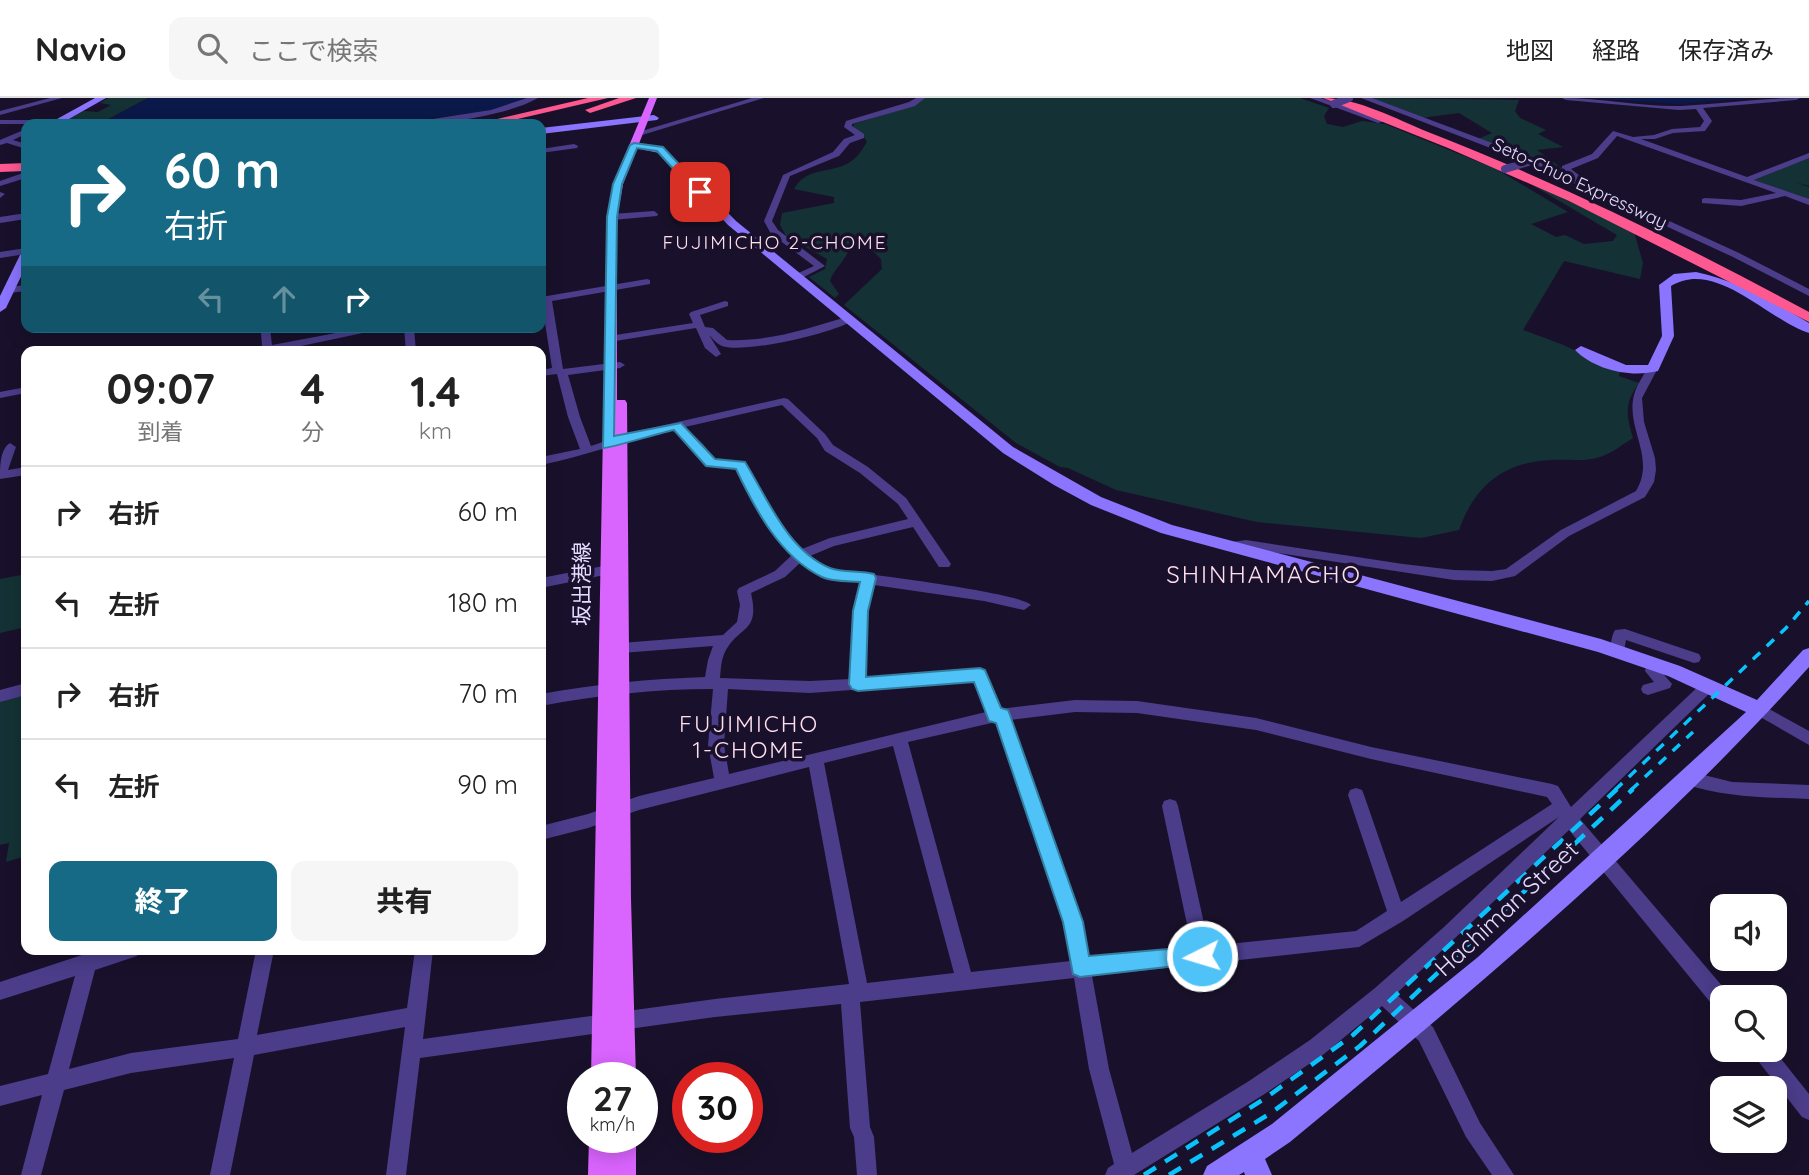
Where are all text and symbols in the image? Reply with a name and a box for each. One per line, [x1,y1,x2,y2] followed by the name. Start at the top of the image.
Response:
[169,17,659,80] search box
[35,28,127,69] text: Navio
[193,29,231,67] icon: search
[249,34,379,67] text: ここで検索
[1506,35,1554,65] text: 地図
[1592,35,1640,65] text: 経路
[1678,35,1774,65] text: 保存済み
[1489,132,1671,234] street label: Seto-Chuo Expressway
[164,139,280,200] text: 60 m
[49,147,140,238] icon: right
[670,162,730,222] pin
[681,173,719,211] icon: arrive
[164,205,228,245] text: 右折
[662,230,888,254] district label: FUJIMICHO 2-CHOME
[192,280,230,318] icon: left
[265,280,303,318] icon: ahead
[338,280,376,318] icon: right
[106,362,215,415] text: 09:07
[300,362,325,415] text: 4
[410,365,461,418] text: 1.4
[419,416,452,445] text: km
[138,417,184,446] text: 到着
[301,417,324,446] text: 分
[49,493,87,531] icon: right
[458,495,518,528] text: 60 m
[108,497,160,530] text: 右折
[568,542,594,626] street label: 坂出港線
[1166,559,1362,589] district label: SHINHAMACHO
[49,584,87,622] icon: left
[448,586,518,619] text: 180 m
[108,588,160,621] text: 左折
[49,675,87,713] icon: right
[458,677,518,710] text: 70 m
[108,679,160,712] text: 右折
[679,709,819,764] district label: FUJIMICHO 1-CHOME
[49,766,87,804] icon: left
[457,768,518,801] text: 90 m
[108,770,160,803] text: 左折
[1428,834,1584,982] street label: Hachiman Street
[49,861,277,941] button: 終了
[291,861,518,941] button: 共有
[1710,894,1787,1153] map controls
[1710,894,1787,971] button: sound
[1165,919,1239,993] position arrow
[1710,985,1787,1062] button: search
[672,1062,763,1153] speed limit sign: 30
[593,1076,632,1120] text: 27
[1710,1076,1787,1153] button: layers
[590,1113,635,1136] text: km/h

